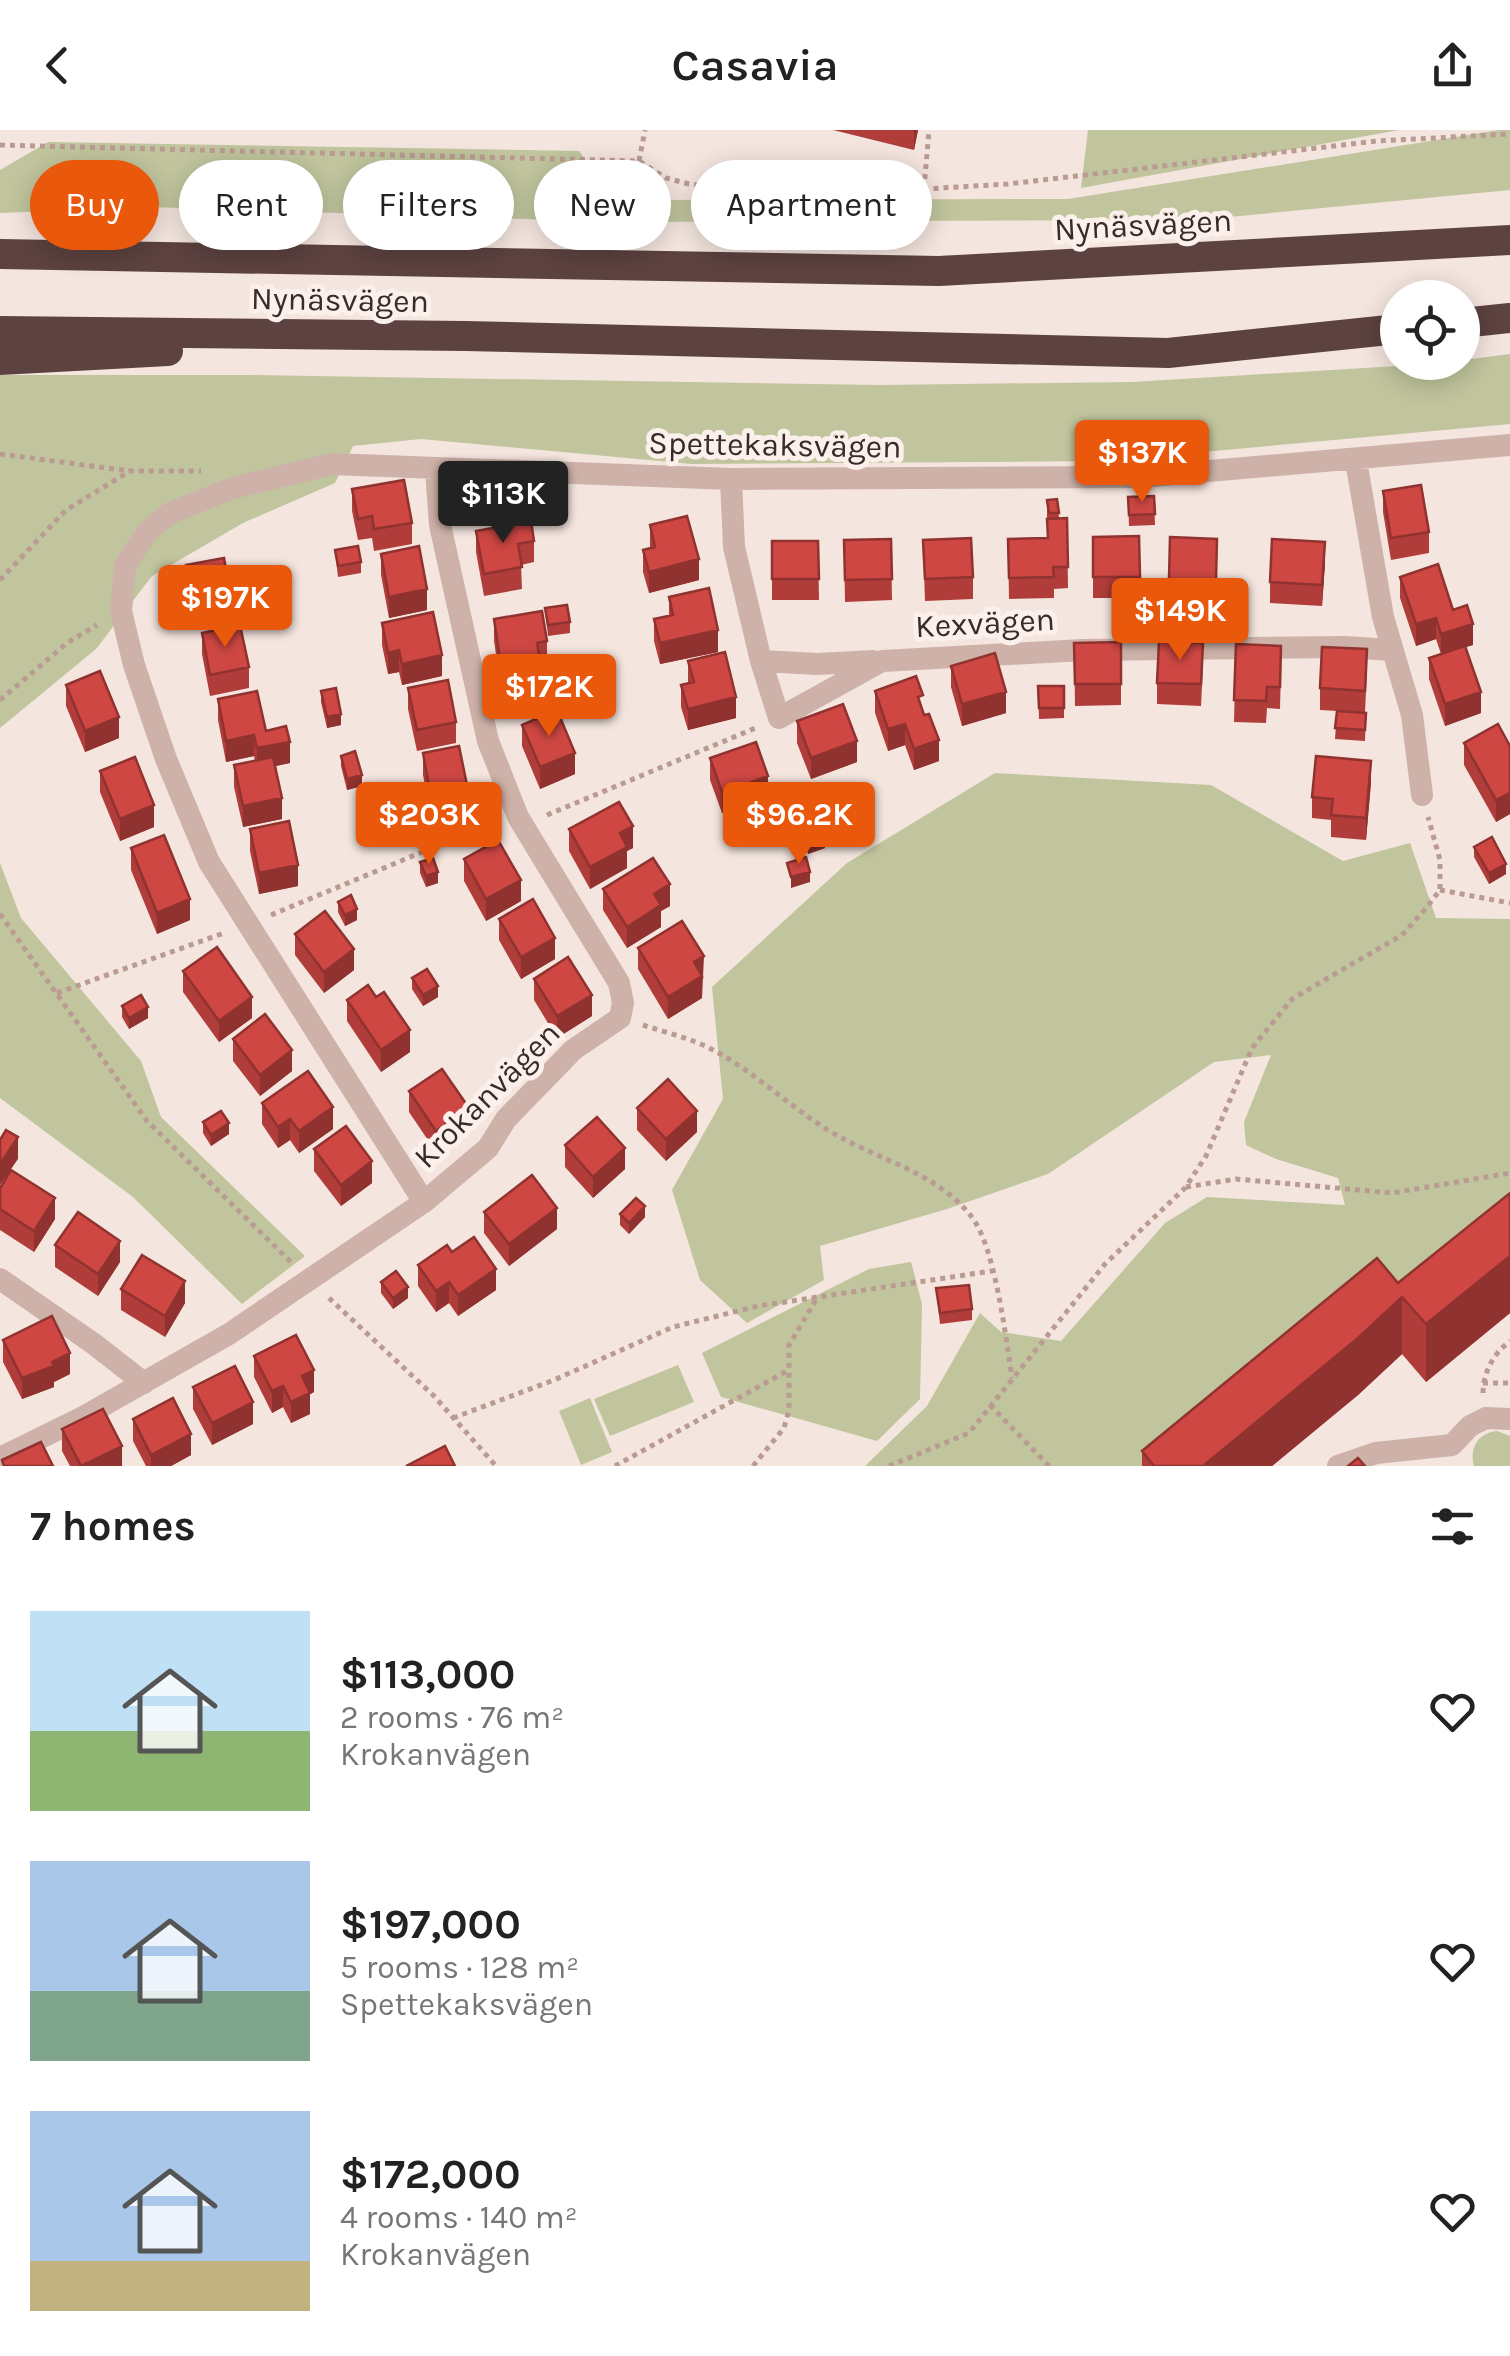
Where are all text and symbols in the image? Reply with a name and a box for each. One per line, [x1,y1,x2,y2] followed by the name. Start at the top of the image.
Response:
[30,38,85,93] icon: back
[1425,38,1480,93] icon: share
[671,39,839,91] text: Casavia
[30,160,159,250] chip: Buy
[179,160,323,250] chip: Rent
[343,160,514,250] chip: Filters
[534,160,671,250] chip: New
[691,160,932,250] chip: Apartment
[1053,202,1233,248] street label: Nynäsvägen
[251,280,429,320] street label: Nynäsvägen
[1380,280,1480,380] map controls
[1380,280,1480,380] button: locate
[1072,420,1212,505] pin: $137K
[648,424,902,466] street label: Spettekaksvägen
[1097,434,1187,471] text: $137K
[433,461,573,546] pin: $113K
[460,475,546,512] text: $113K
[155,565,295,650] pin: $197K
[1110,578,1250,663] pin: $149K
[180,579,270,616] text: $197K
[1134,592,1226,629] text: $149K
[914,601,1056,645] street label: Kexvägen
[479,654,619,739] pin: $172K
[504,668,594,705] text: $172K
[359,782,499,867] pin: $203K
[718,782,880,867] pin: $96.2K
[378,796,480,833] text: $203K
[745,796,853,833] text: $96.2K
[406,1014,568,1176] street label: Krokanvägen
[1425,1499,1480,1554] icon: filters
[30,1501,196,1551] text: 7 homes
[340,1649,515,1699] text: $113,000
[110,1651,230,1771] icon: home
[1425,1684,1480,1739] icon: heart
[340,1699,564,1736] text: 2 rooms · 76 m²
[340,1736,531,1773] text: Krokanvägen
[340,1899,521,1949] text: $197,000
[110,1901,230,2021] icon: home
[1425,1934,1480,1989] icon: heart
[340,1949,579,1986] text: 5 rooms · 128 m²
[340,1986,593,2023] text: Spettekaksvägen
[340,2149,521,2199] text: $172,000
[110,2151,230,2271] icon: home
[1425,2184,1480,2239] icon: heart
[340,2199,578,2236] text: 4 rooms · 140 m²
[340,2236,531,2273] text: Krokanvägen

